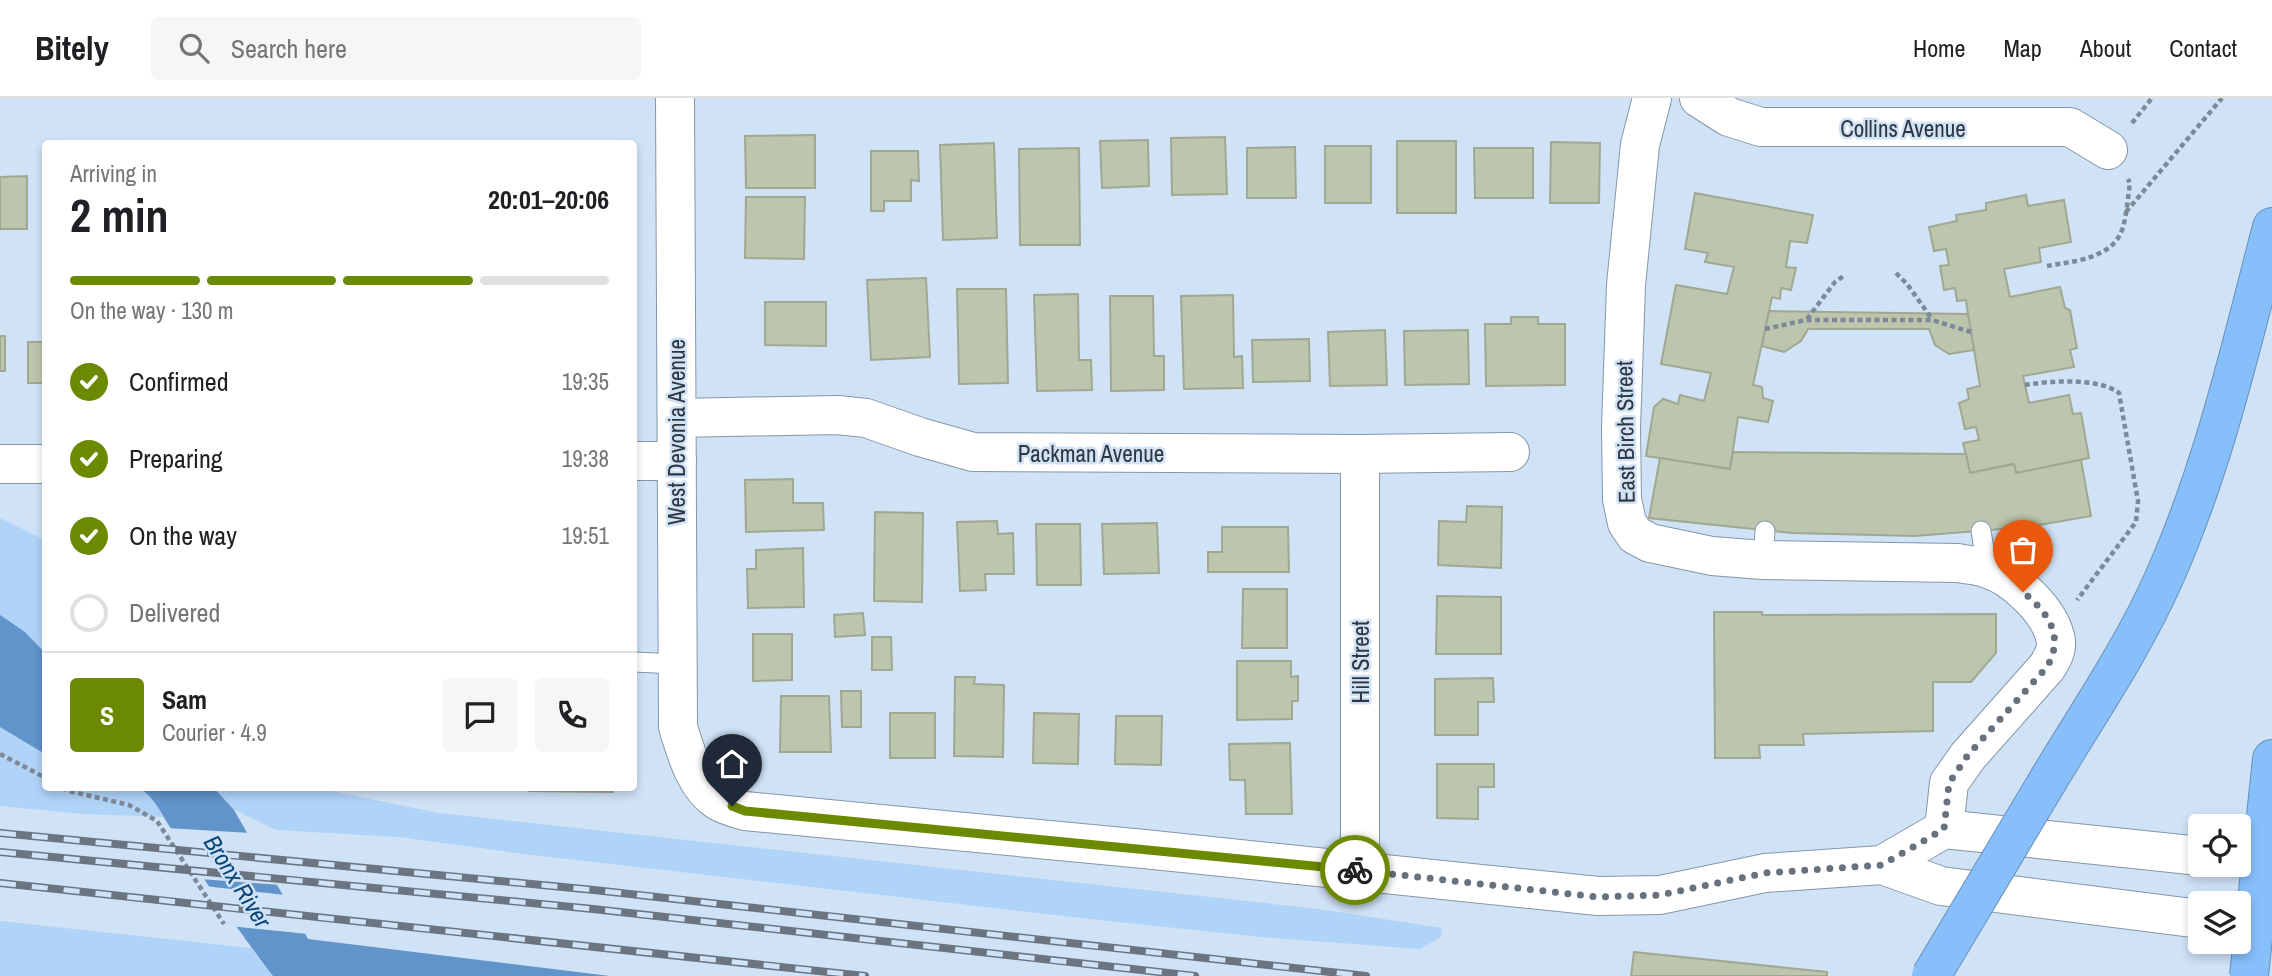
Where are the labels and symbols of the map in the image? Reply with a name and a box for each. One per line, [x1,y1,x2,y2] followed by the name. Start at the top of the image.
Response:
[1840,113,1966,144] street label: Collins Avenue
[661,339,692,525] street label: West Devonia Avenue
[1608,360,1642,504] street label: East Birch Street
[1018,438,1164,469] street label: Packman Avenue
[1993,520,2053,592] pin
[1345,621,1376,703] street label: Hill Street
[702,734,762,806] pin
[197,828,280,935] water label: Bronx River
[1320,835,1390,905] courier

